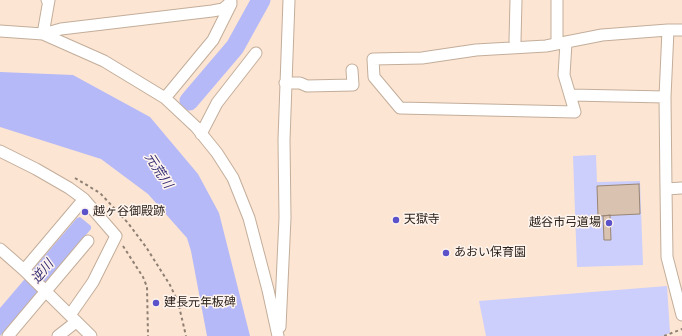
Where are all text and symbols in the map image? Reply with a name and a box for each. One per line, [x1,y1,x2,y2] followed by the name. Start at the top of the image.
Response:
[141,150,175,192] water label: 元荒川
[93,205,165,219] place label: 越ヶ谷御殿跡
[80,207,90,217] marker: 越ヶ谷御殿跡
[404,213,440,227] place label: 天獄寺
[391,215,401,225] marker: 天獄寺
[529,216,601,230] place label: 越谷市弓道場
[604,218,614,228] marker: 越谷市弓道場
[454,246,526,260] place label: あおい保育園
[441,248,451,258] marker: あおい保育園
[29,257,57,287] water label: 逆川
[164,296,236,310] place label: 建長元年板碑
[151,298,161,308] marker: 建長元年板碑

